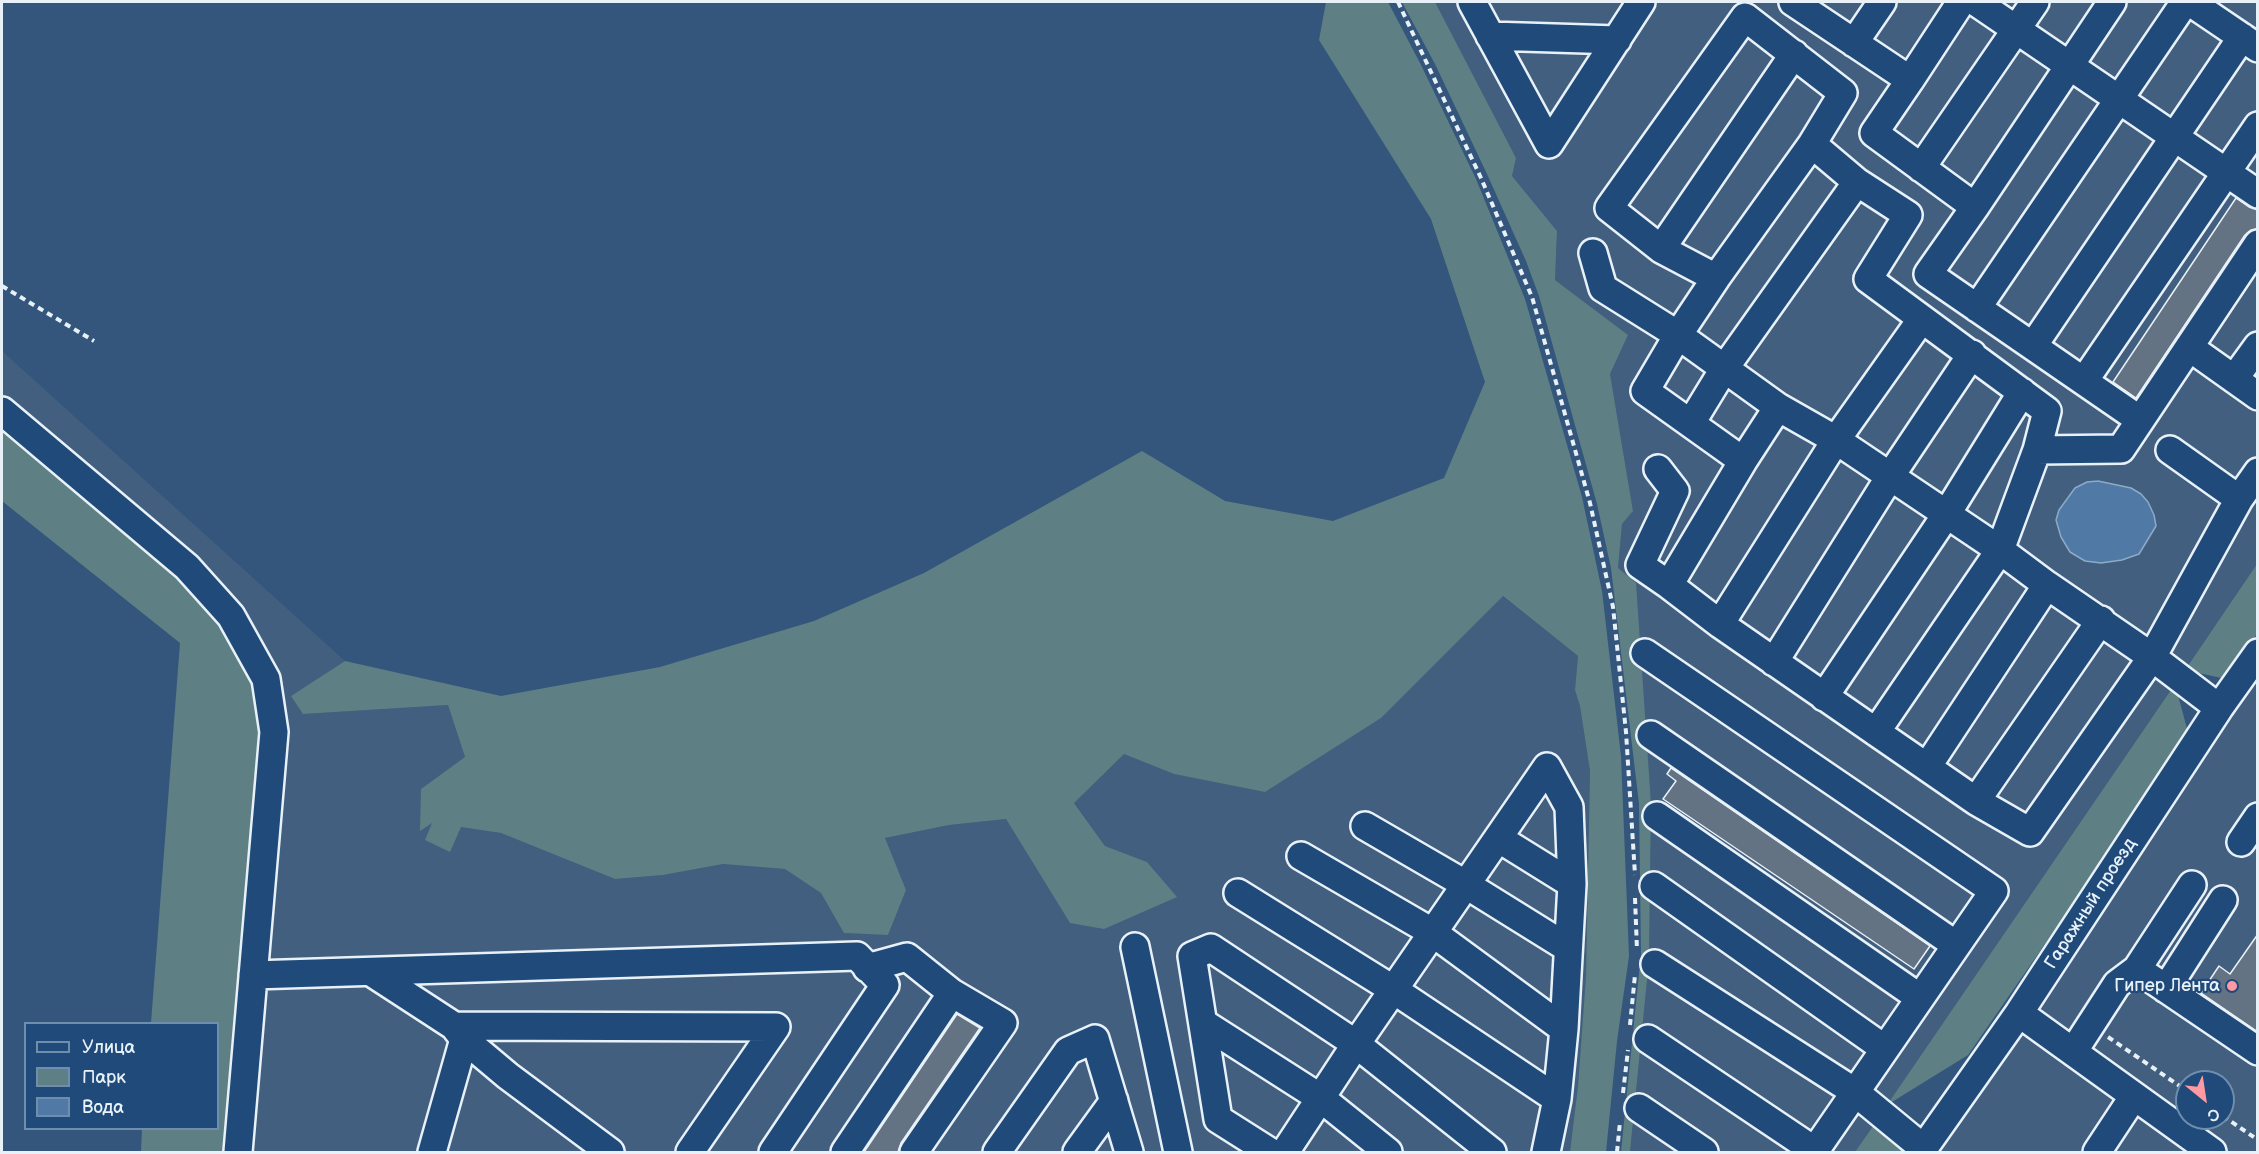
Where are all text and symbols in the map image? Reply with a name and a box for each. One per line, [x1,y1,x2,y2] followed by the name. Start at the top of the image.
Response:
[2041,834,2141,974] street label: Гаражный проезд
[2114,975,2220,997] place label: Гипер Лента
[2225,979,2239,993] marker: Гипер Лента
[24,1022,219,1130] legend
[82,1037,135,1058] text: Улица
[82,1067,126,1088] text: Парк
[2175,1070,2235,1130] north arrow
[82,1097,124,1118] text: Вода
[2204,1103,2223,1125] text: С

